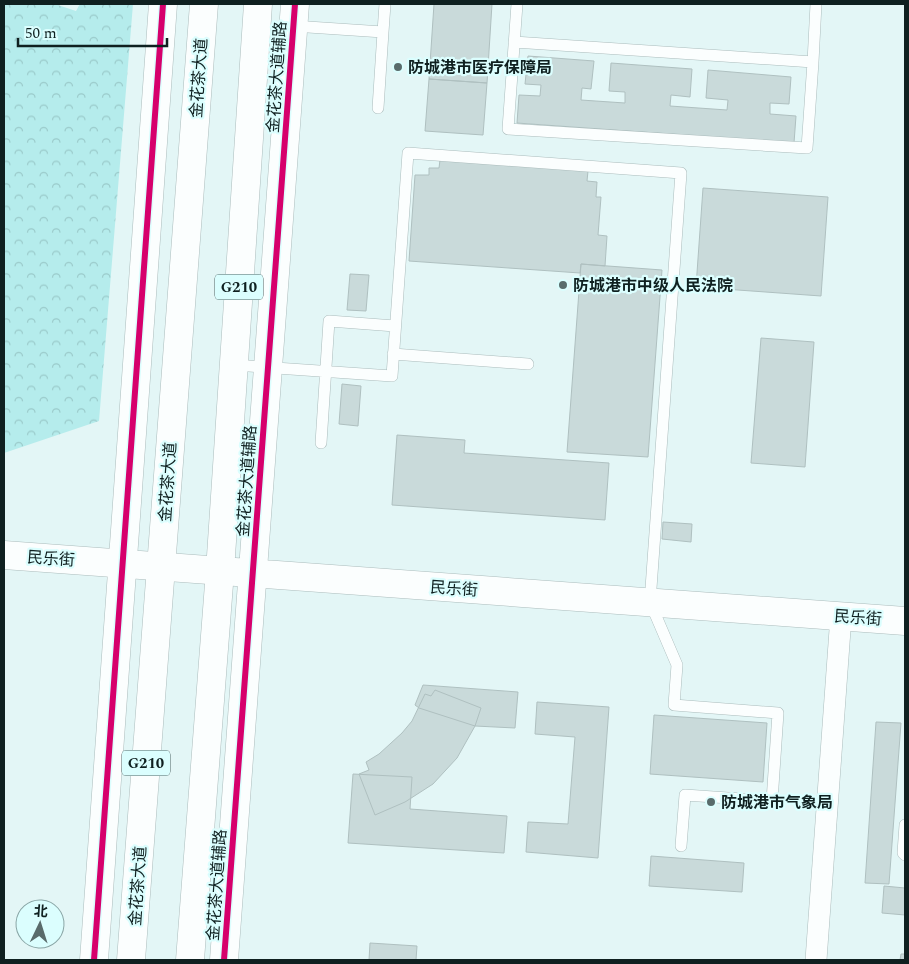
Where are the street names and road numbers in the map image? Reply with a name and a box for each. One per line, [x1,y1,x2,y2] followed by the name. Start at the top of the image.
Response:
[261,20,293,134] street label: 金花茶大道辅路
[184,37,214,119] street label: 金花茶大道
[215,274,263,300] road number: G210
[231,424,263,538] street label: 金花茶大道辅路
[153,441,183,523] street label: 金花茶大道
[26,545,76,573] street label: 民乐街
[429,575,479,603] street label: 民乐街
[833,604,883,632] street label: 民乐街
[122,750,170,776] road number: G210
[201,828,233,942] street label: 金花茶大道辅路
[123,845,153,927] street label: 金花茶大道

